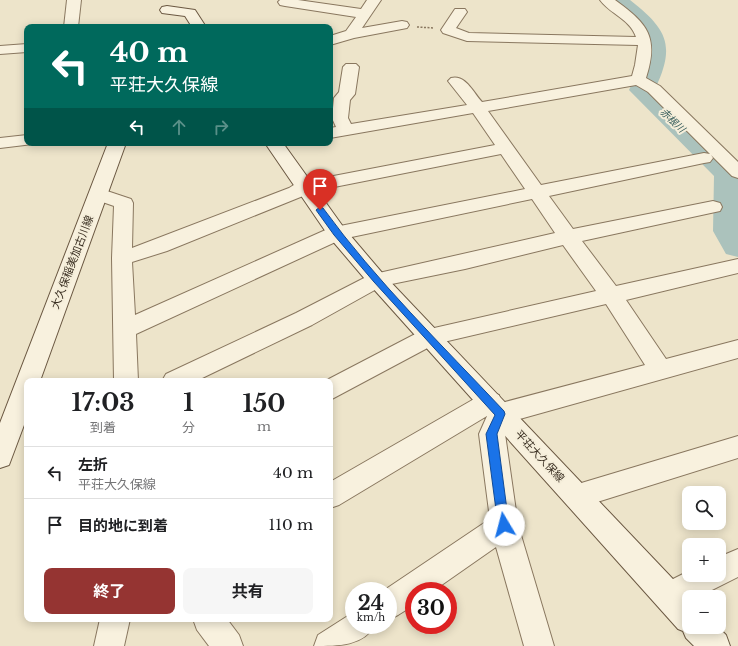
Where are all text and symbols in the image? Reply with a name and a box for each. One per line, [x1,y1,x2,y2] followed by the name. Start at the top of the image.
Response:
[110,35,188,70] text: 40 m
[44,40,96,92] icon: left
[110,74,218,96] text: 平荘大久保線
[657,105,689,136] water label: 赤根川
[126,116,148,138] icon: left
[168,116,190,138] icon: ahead
[210,116,232,138] icon: right
[303,169,337,210] pin
[309,175,331,197] icon: arrive
[48,213,96,311] street label: 大久保稲美加古川線
[72,388,135,417] text: 17:03
[183,388,194,417] text: 1
[243,389,285,418] text: 150
[257,418,271,435] text: m
[90,419,116,436] text: 到着
[182,419,195,436] text: 分
[512,427,568,485] street label: 平荘大久保線
[78,455,108,474] text: 左折
[44,462,66,484] icon: left
[273,463,313,482] text: 40 m
[78,476,156,493] text: 平荘大久保線
[682,486,726,634] map controls
[682,486,726,530] button: search
[483,504,525,546] position arrow
[44,514,66,536] icon: arrive
[269,515,313,534] text: 110 m
[78,516,168,535] text: 目的地に到着
[682,538,726,582] button: +
[44,568,175,614] button: 終了
[183,568,313,614] button: 共有
[405,582,457,634] speed limit sign: 30
[682,590,726,634] button: −
[358,591,384,615] text: 24
[357,611,385,624] text: km/h

